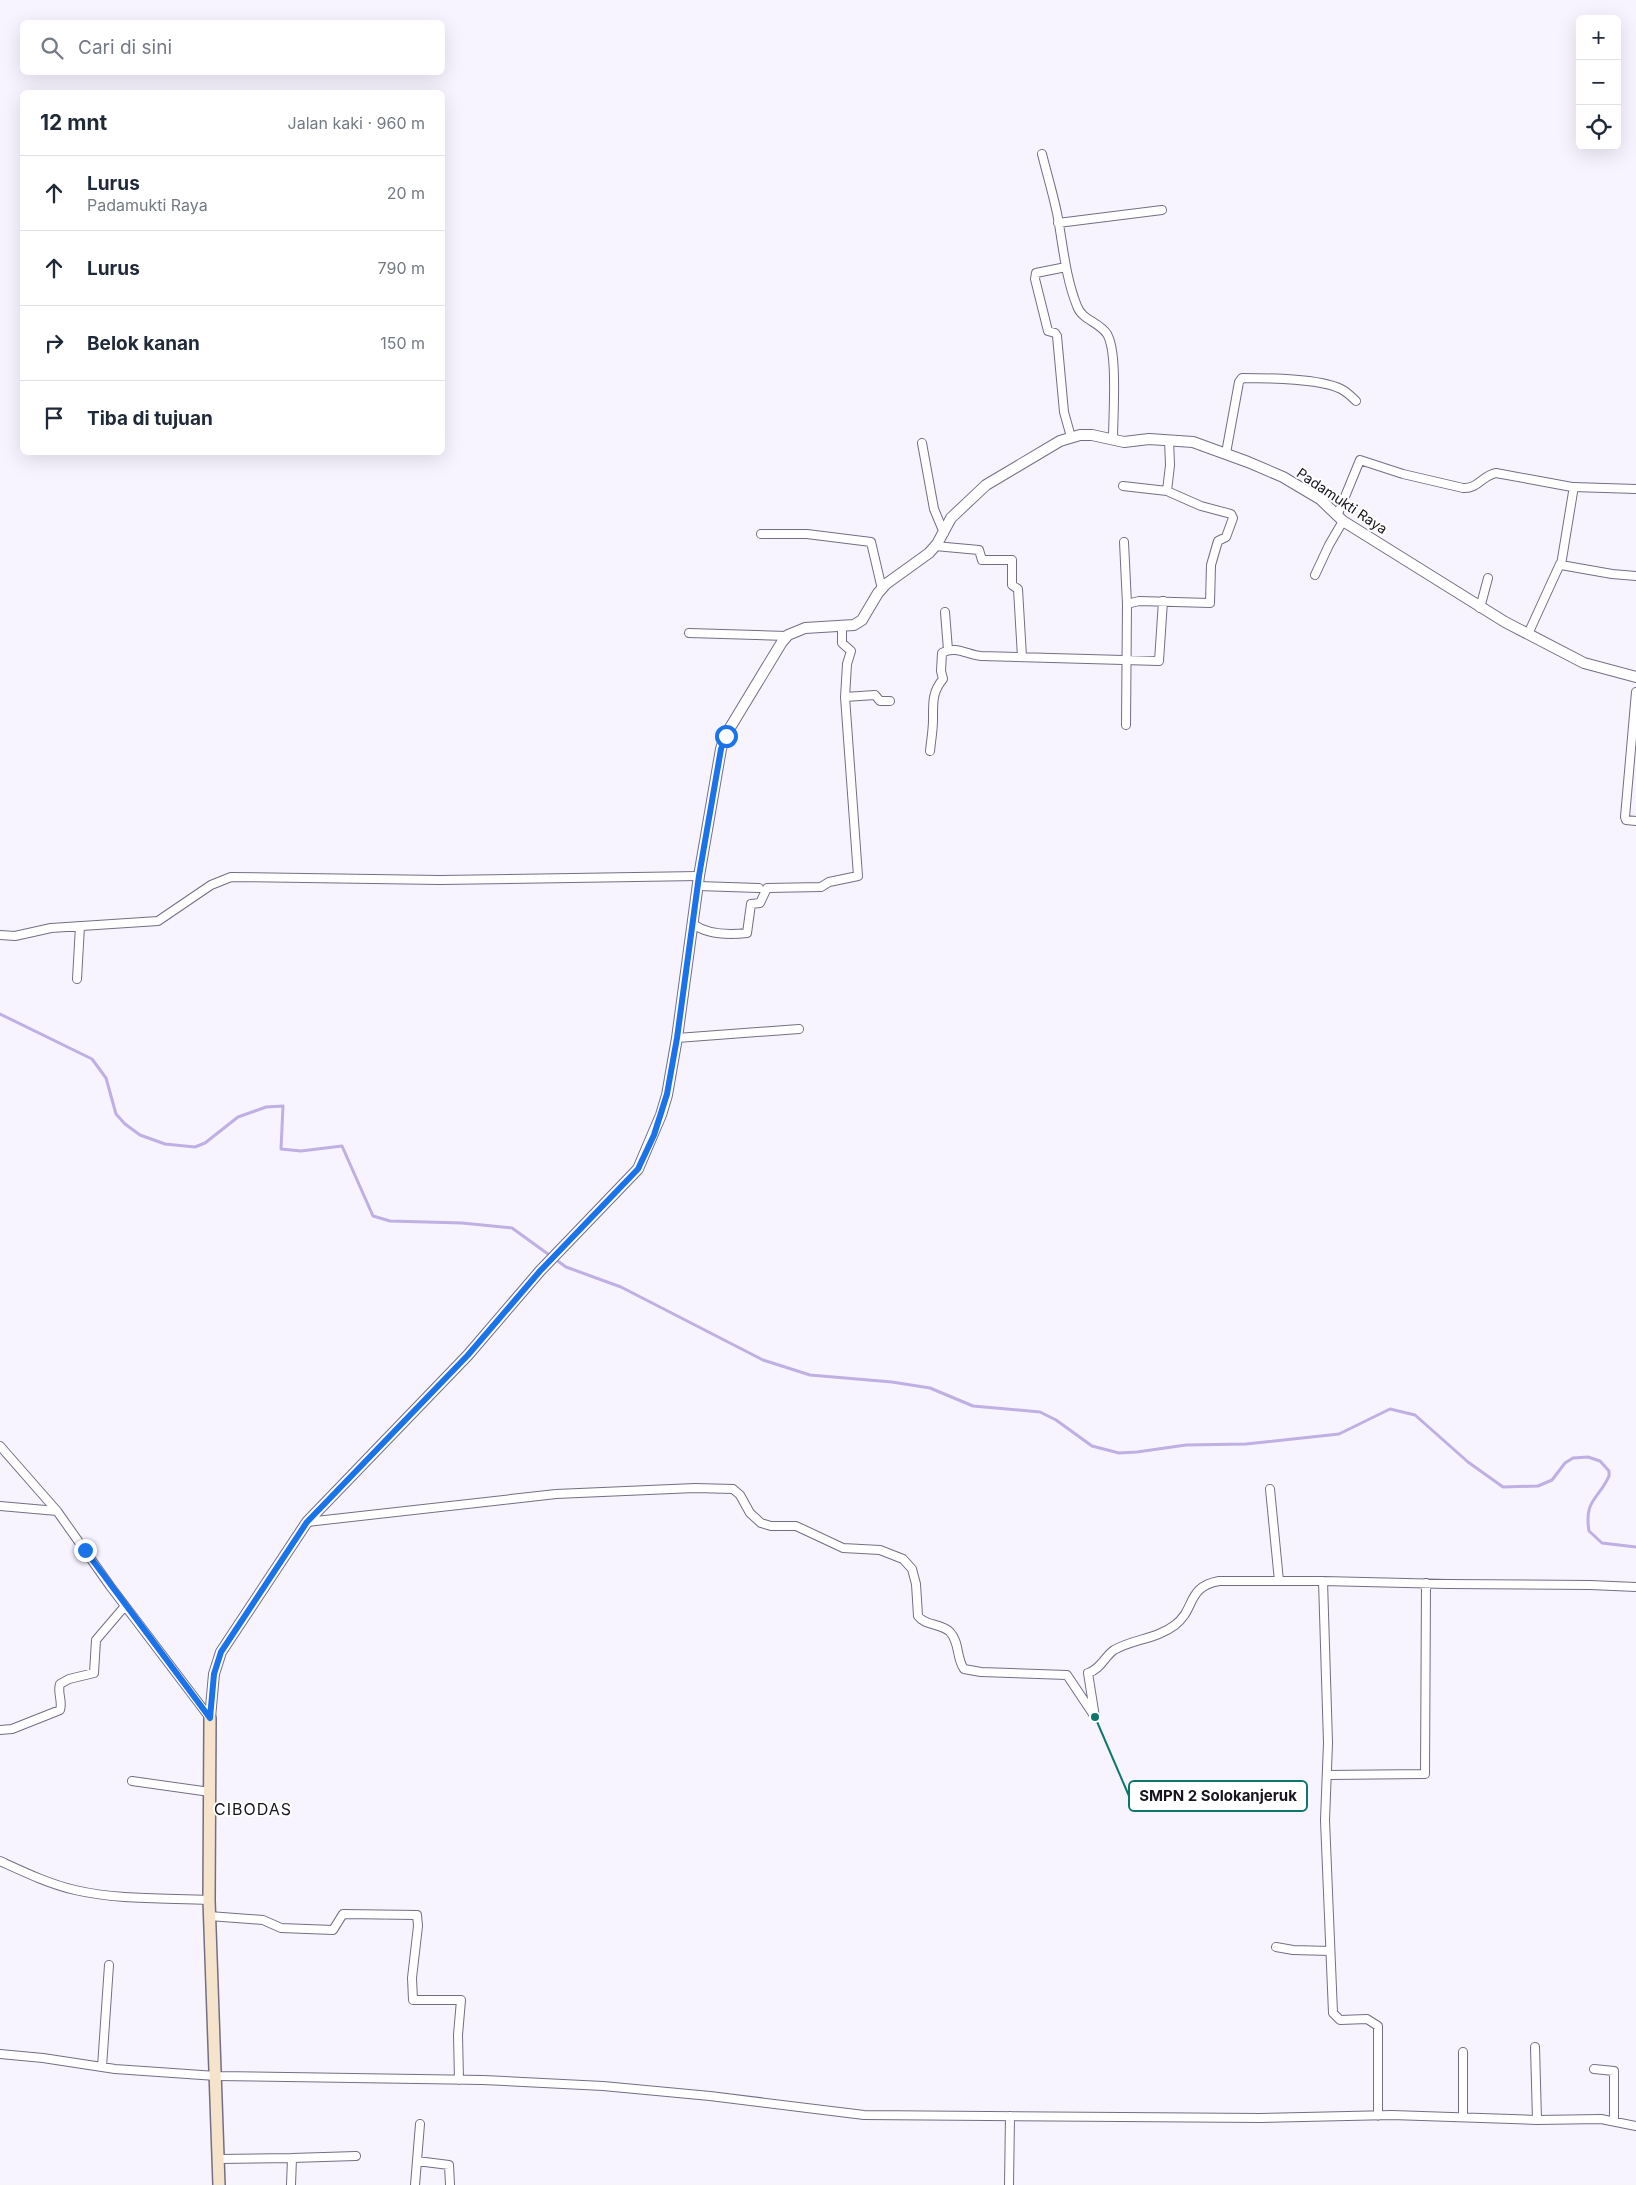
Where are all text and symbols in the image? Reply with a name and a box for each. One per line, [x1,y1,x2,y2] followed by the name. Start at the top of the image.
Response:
[1576,15,1621,150] map controls
[1576,15,1621,60] button: +
[20,20,445,75] search box
[38,34,66,62] icon: search
[78,36,172,59] text: Cari di sini
[1576,60,1621,105] button: −
[1576,105,1621,150] button: locate
[40,110,107,135] text: 12 mnt
[288,113,425,133] text: Jalan kaki · 960 m
[87,172,140,195] text: Lurus
[40,179,68,207] icon: ahead
[387,183,425,203] text: 20 m
[87,195,208,215] text: Padamukti Raya
[40,254,68,282] icon: ahead
[87,257,140,280] text: Lurus
[378,258,425,278] text: 790 m
[40,329,68,357] icon: right
[87,332,200,355] text: Belok kanan
[380,333,425,353] text: 150 m
[40,404,68,432] icon: arrive
[87,407,213,430] text: Tiba di tujuan
[1294,464,1391,537] street label: Padamukti Raya
[715,725,738,748] route start
[74,1539,97,1562] route end
[1129,1781,1307,1811] callout: SMPN 2 Solokanjeruk
[1139,1786,1297,1805] text: SMPN 2 Solokanjeruk
[214,1799,292,1819] district label: CIBODAS

